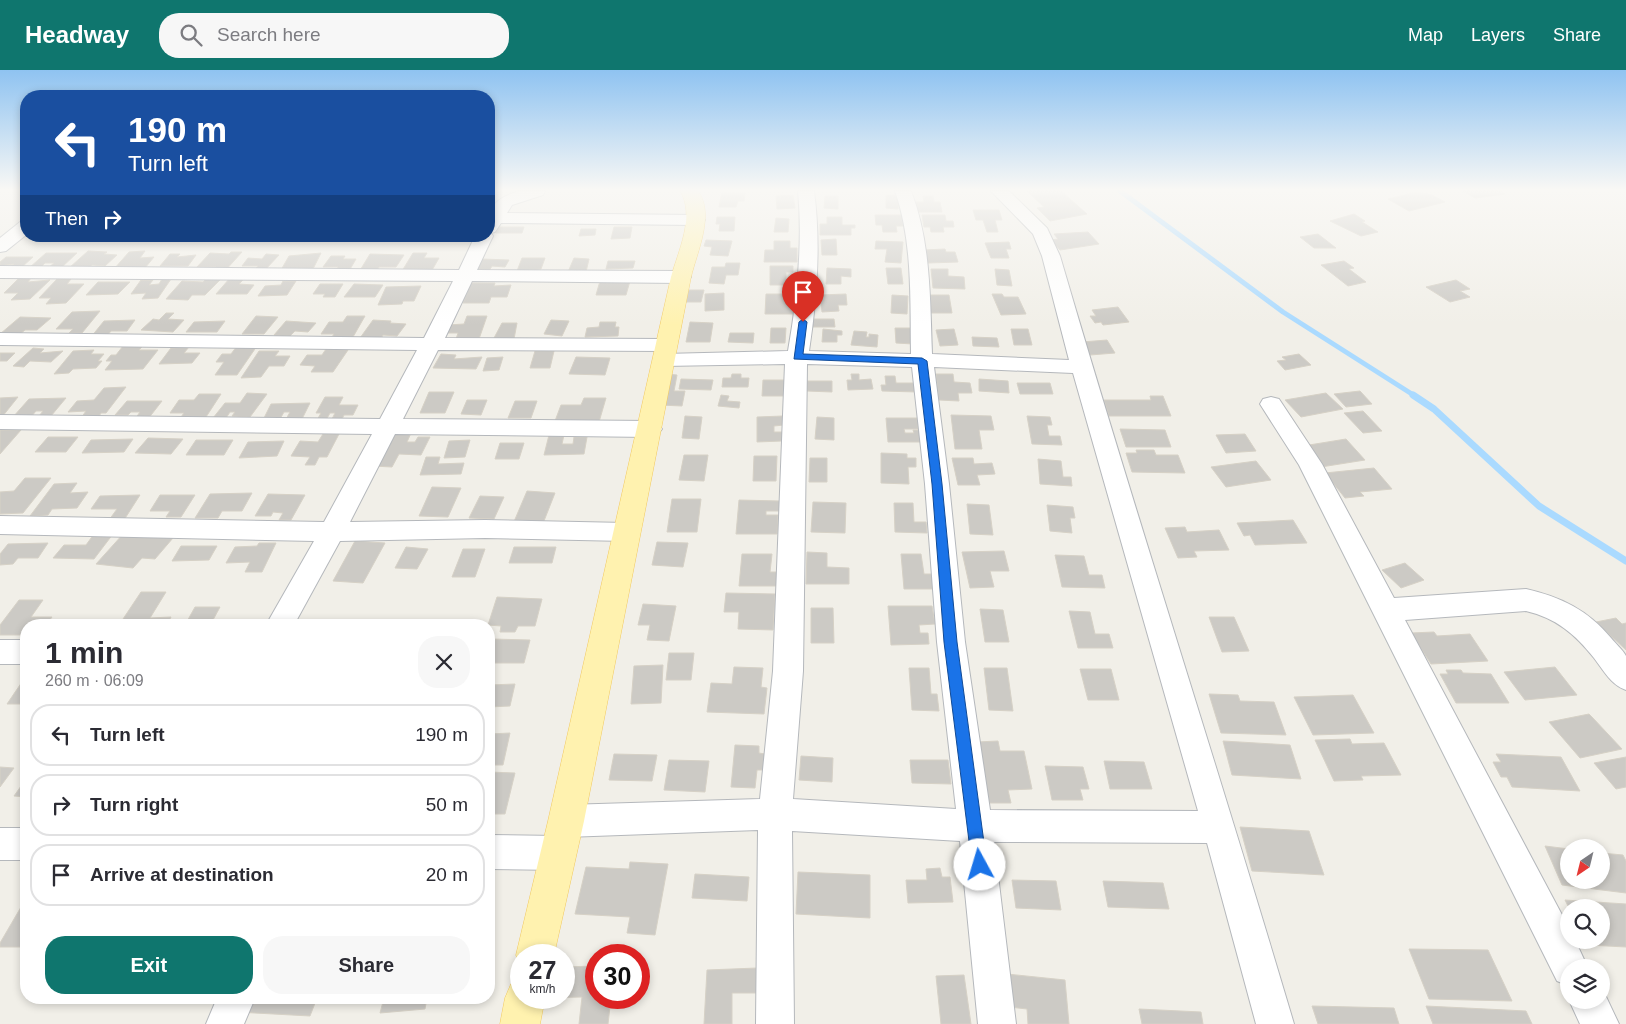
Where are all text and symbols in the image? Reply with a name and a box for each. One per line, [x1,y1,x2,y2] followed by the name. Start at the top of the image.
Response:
[159,13,509,58] search box
[25,21,129,48] text: Headway
[177,21,205,49] icon: search
[217,24,321,45] text: Search here
[1408,25,1443,45] text: Map
[1471,25,1525,45] text: Layers
[1553,25,1601,45] text: Share
[45,110,110,175] icon: left
[128,110,227,149] text: 190 m
[128,151,208,176] text: Turn left
[98,205,126,233] icon: right
[45,208,88,229] text: Then
[782,271,824,322] pin
[789,278,817,306] icon: arrive
[45,636,123,669] text: 1 min
[418,636,470,688] button: close
[45,672,144,689] text: 260 m · 06:09
[47,721,75,749] icon: left
[90,724,165,745] text: Turn left
[415,724,468,745] text: 190 m
[47,791,75,819] icon: right
[90,794,178,815] text: Turn right
[426,794,468,815] text: 50 m
[953,838,1005,890] position arrow
[1560,839,1610,889] north arrow
[1560,839,1610,1009] map controls
[47,861,75,889] icon: arrive
[90,864,274,885] text: Arrive at destination
[426,864,468,885] text: 20 m
[1560,899,1610,949] button: search
[45,936,253,994] button: Exit
[263,936,470,994] button: Share
[585,944,650,1009] speed limit sign: 30
[529,956,556,984] text: 27
[1560,959,1610,1009] button: layers
[529,982,556,996] text: km/h

